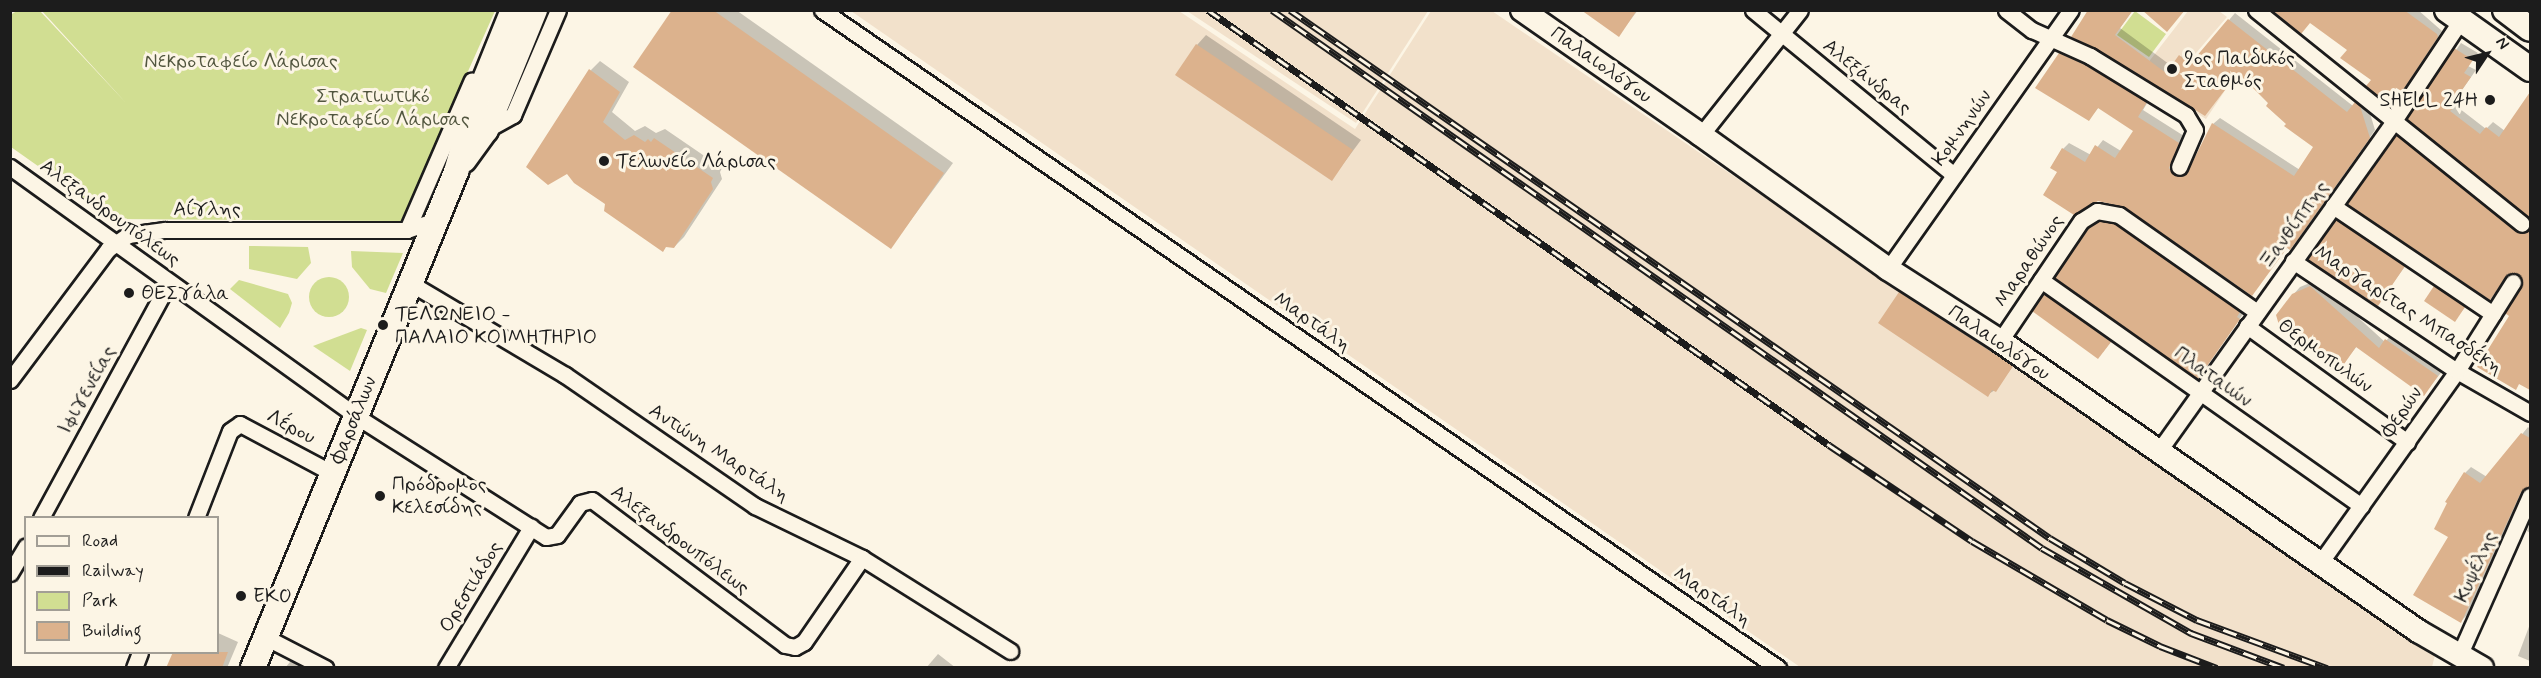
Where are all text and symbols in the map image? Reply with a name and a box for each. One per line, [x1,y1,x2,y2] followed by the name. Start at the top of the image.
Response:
[1546,21,1656,109] street label: Παλαιολόγου
[2457,24,2517,84] north arrow
[2490,33,2514,54] text: N
[1818,34,1916,120] street label: Αλεξάνδρας
[2184,46,2295,93] place label: 9ος Παιδικός Σταθμός
[144,49,338,73] park label: Νεκροταφείο Λάρισας
[2165,62,2179,76] marker: 9ος Παιδικός Σταθμός
[276,85,470,132] park label: Στρατιωτικό Νεκροταφείο Λάρισας
[1927,85,1997,171] street label: Κομνηνών
[2380,88,2478,112] place label: SHELL 24H
[2483,93,2497,107] marker: SHELL 24H
[616,149,776,173] place label: Τελωνείο Λάρισας
[35,154,185,272] street label: Αλεξανδρουπόλεως
[597,154,611,168] marker: Τελωνείο Λάρισας
[2254,177,2334,273] street label: Ξανθίππης
[173,197,241,221] street label: Αίγλης
[1989,210,2069,312] street label: Μαραθώνος
[2309,240,2507,380] street label: Μαργαρίτας Μπασδέκη
[141,281,229,305] place label: ΘΕΣγάλα
[122,286,136,300] marker: ΘΕΣγάλα
[1269,287,1355,357] street label: Μαρτάλη
[1943,300,2055,386] street label: Παλαιολόγου
[395,302,597,349] place label: ΤΕΛΩΝΕΙΟ - ΠΑΛΑΙΟ ΚΟΙΜΗΤΗΡΙΟ
[2273,314,2377,398] street label: Θερμοπυλών
[376,318,390,332] marker: ΤΕΛΩΝΕΙΟ - ΠΑΛΑΙΟ ΚΟΙΜΗΤΗΡΙΟ
[2169,341,2257,413] street label: Πλαταιών
[53,342,121,438] street label: Ιφιγενείας
[326,373,382,467] street label: Φαρσάλων
[2376,382,2428,442] street label: Φερών
[644,399,794,507] street label: Αντώνη Μαρτάλη
[263,404,319,450] street label: Λέρου
[392,472,487,519] place label: Πρόδρομος Κελεσίδης
[606,480,754,600] street label: Αλεξανδρουπόλεως
[373,489,387,503] marker: Πρόδρομος Κελεσίδης
[24,516,219,654] legend
[2450,528,2502,606] street label: Κυψέλης
[82,529,118,553] text: Road
[434,537,508,637] street label: Ορεστιάδος
[82,559,144,583] text: Railway
[1668,562,1756,632] street label: Μαρτάλη
[253,584,292,608] place label: EKO
[82,589,118,613] text: Park
[234,589,248,603] marker: EKO
[82,619,142,643] text: Building

